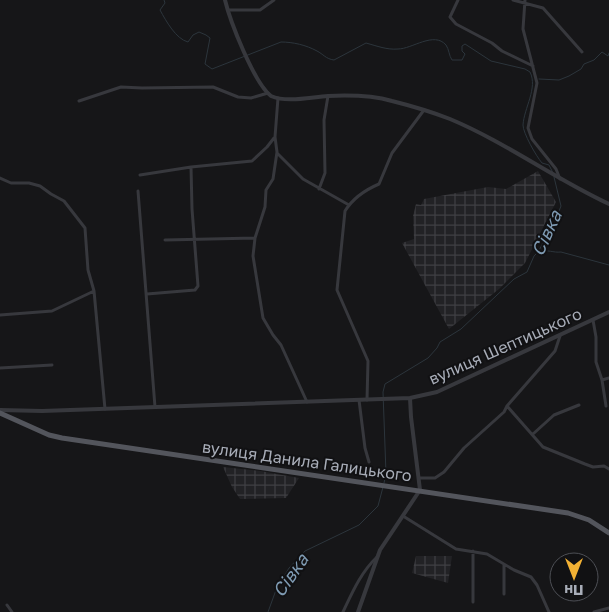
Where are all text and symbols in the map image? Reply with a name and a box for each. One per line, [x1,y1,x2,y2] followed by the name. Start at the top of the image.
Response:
[526,206,566,259] water label: Сівка
[425,303,585,389] street label: вулиця Шептицького
[201,436,413,486] street label: вулиця Данила Галицького
[267,549,313,601] water label: Сівка
[549,552,599,602] north arrow
[564,582,584,599] text: Пн

